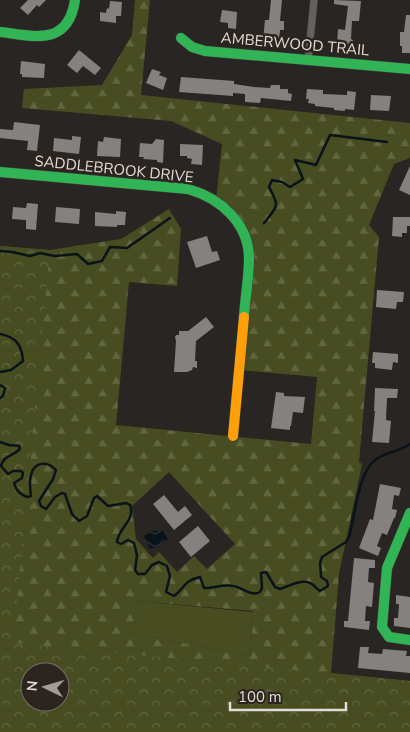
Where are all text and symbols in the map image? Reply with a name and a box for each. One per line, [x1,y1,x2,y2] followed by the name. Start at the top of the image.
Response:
[220,28,370,60] street label: AMBERWOOD TRAIL
[34,151,194,187] street label: SADDLEBROOK DRIVE
[20,662,70,712] north arrow
[23,680,42,692] text: N
[230,680,346,712] scale bar
[238,687,282,707] text: 100 m

